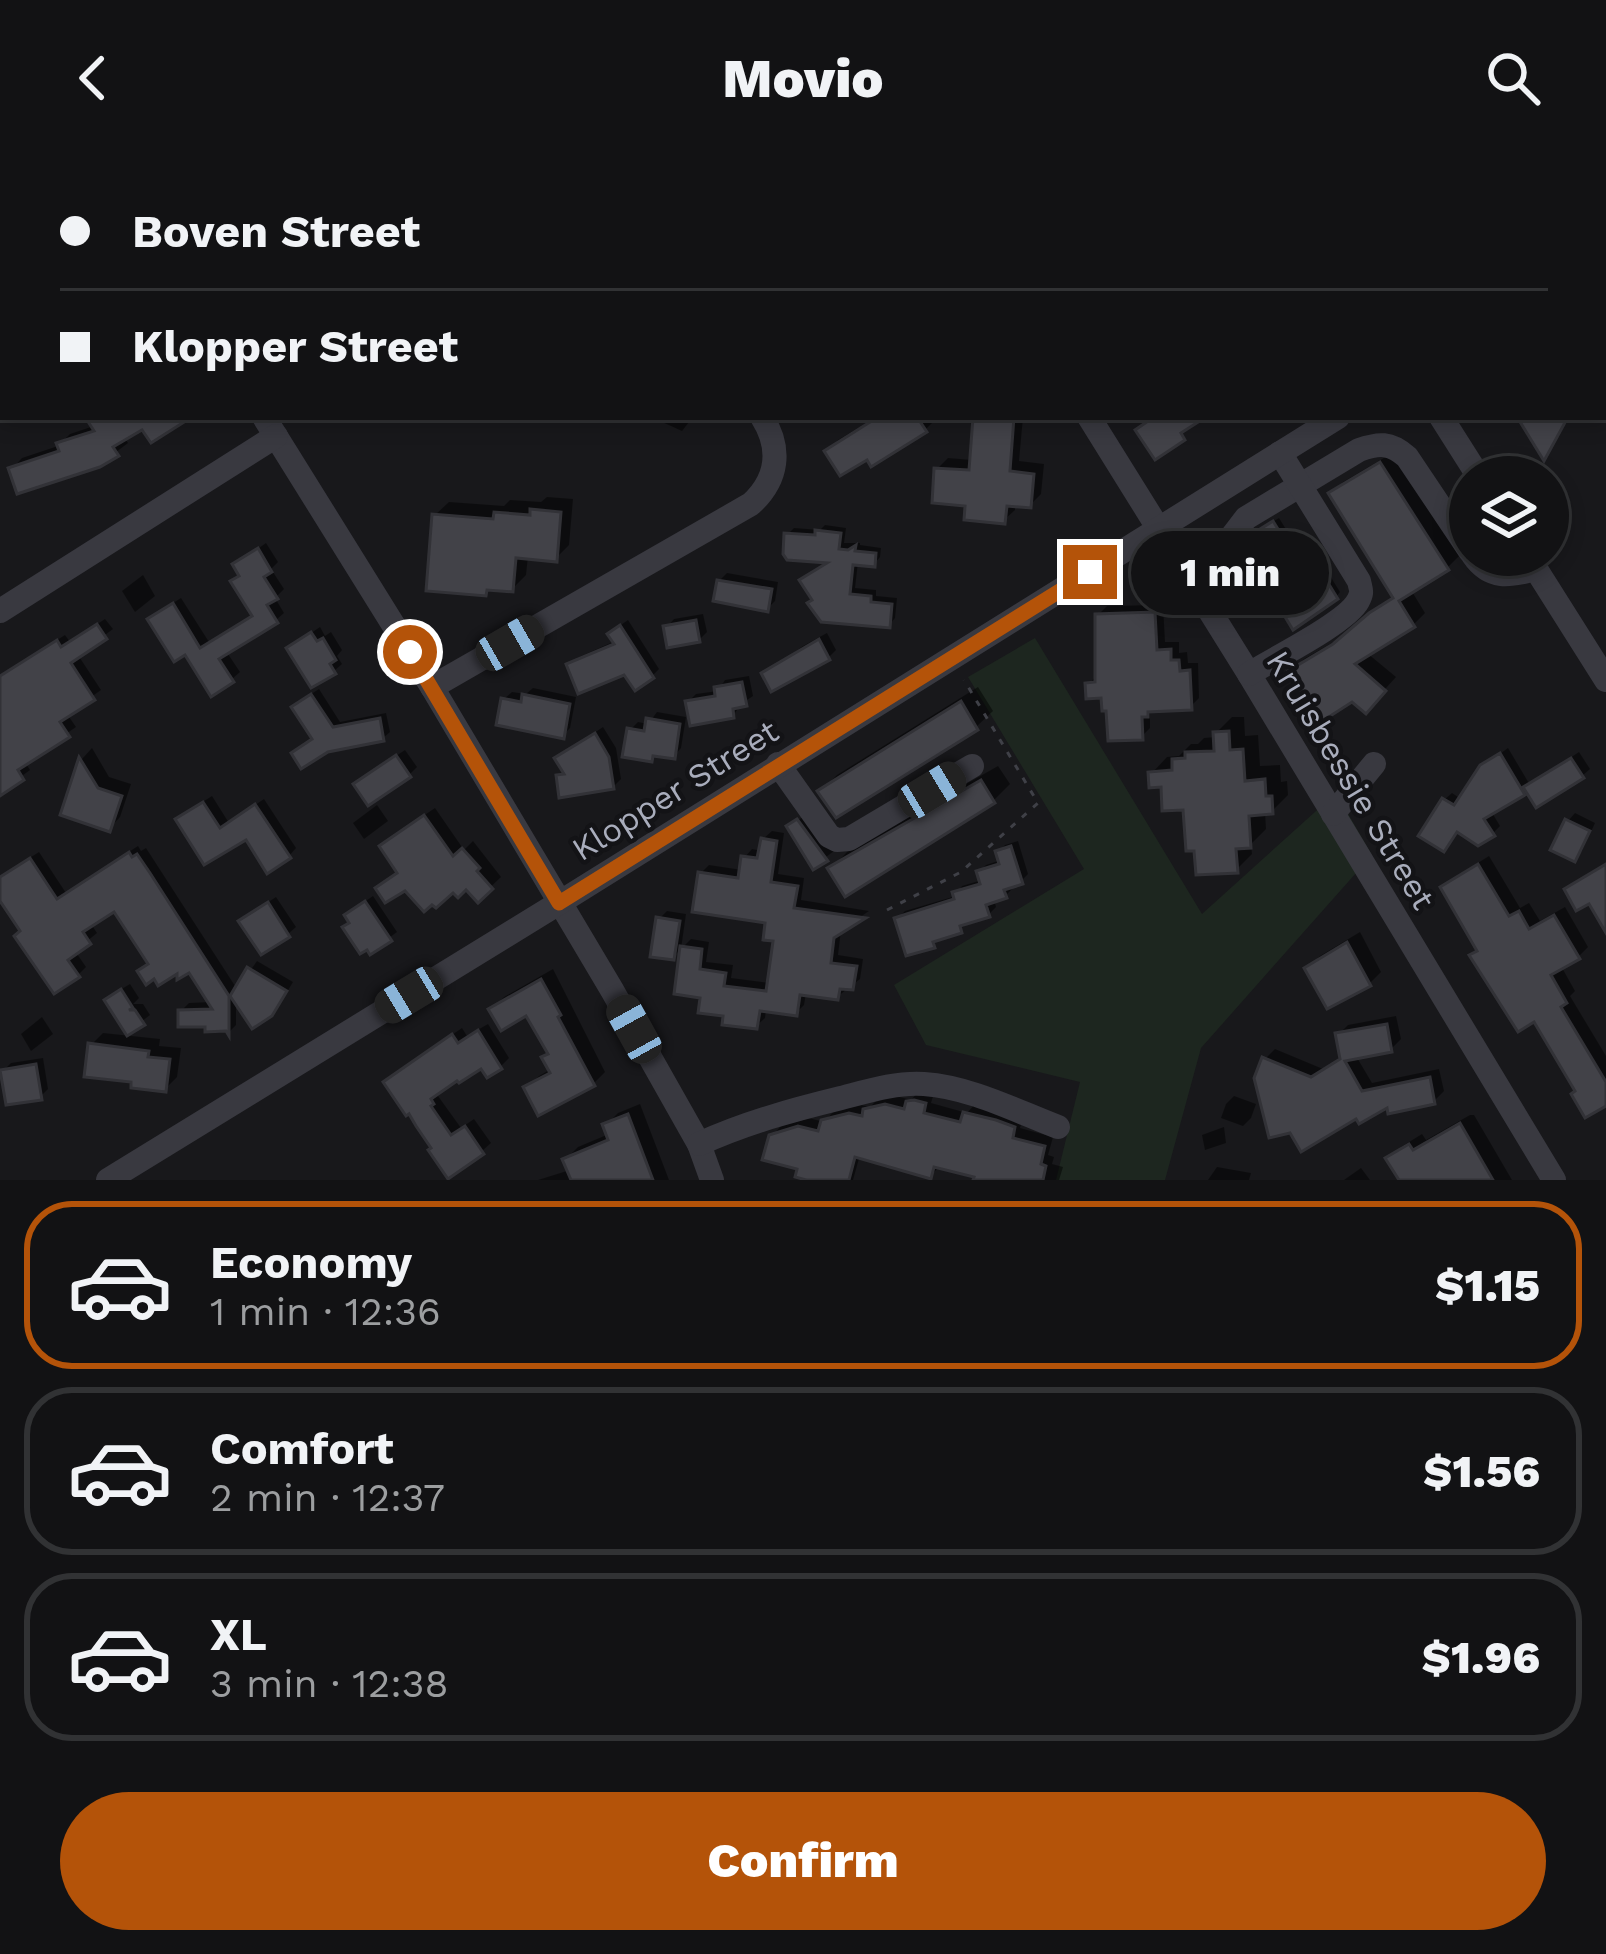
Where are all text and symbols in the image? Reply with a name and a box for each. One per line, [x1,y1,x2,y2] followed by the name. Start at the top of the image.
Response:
[60,45,126,111] icon: back
[1480,45,1546,111] icon: search
[722,47,884,110] text: Movio
[132,205,420,258] text: Boven Street
[132,320,458,373] text: Klopper Street
[1449,456,1569,576] map controls
[1449,456,1569,576] button: layers
[1132,530,1330,614] callout: 1 min
[1063,545,1117,599] route end
[1180,550,1280,595] text: 1 min
[470,609,550,677] car
[383,625,437,679] route start
[1258,644,1444,916] street label: Kruisbessie Street
[565,711,785,869] street label: Klopper Street
[892,756,972,824] car
[369,961,449,1029] car
[601,989,667,1069] car
[66,1231,174,1339] icon: car
[210,1236,412,1289] text: Economy
[1435,1259,1540,1312] text: $1.15
[210,1289,441,1334] text: 1 min · 12:36
[66,1417,174,1525] icon: car
[210,1422,394,1475] text: Comfort
[1423,1445,1540,1498] text: $1.56
[210,1475,445,1520] text: 2 min · 12:37
[66,1603,174,1711] icon: car
[210,1608,267,1661] text: XL
[1422,1631,1540,1684] text: $1.96
[210,1661,449,1706] text: 3 min · 12:38
[60,1792,1546,1930] button: Confirm

